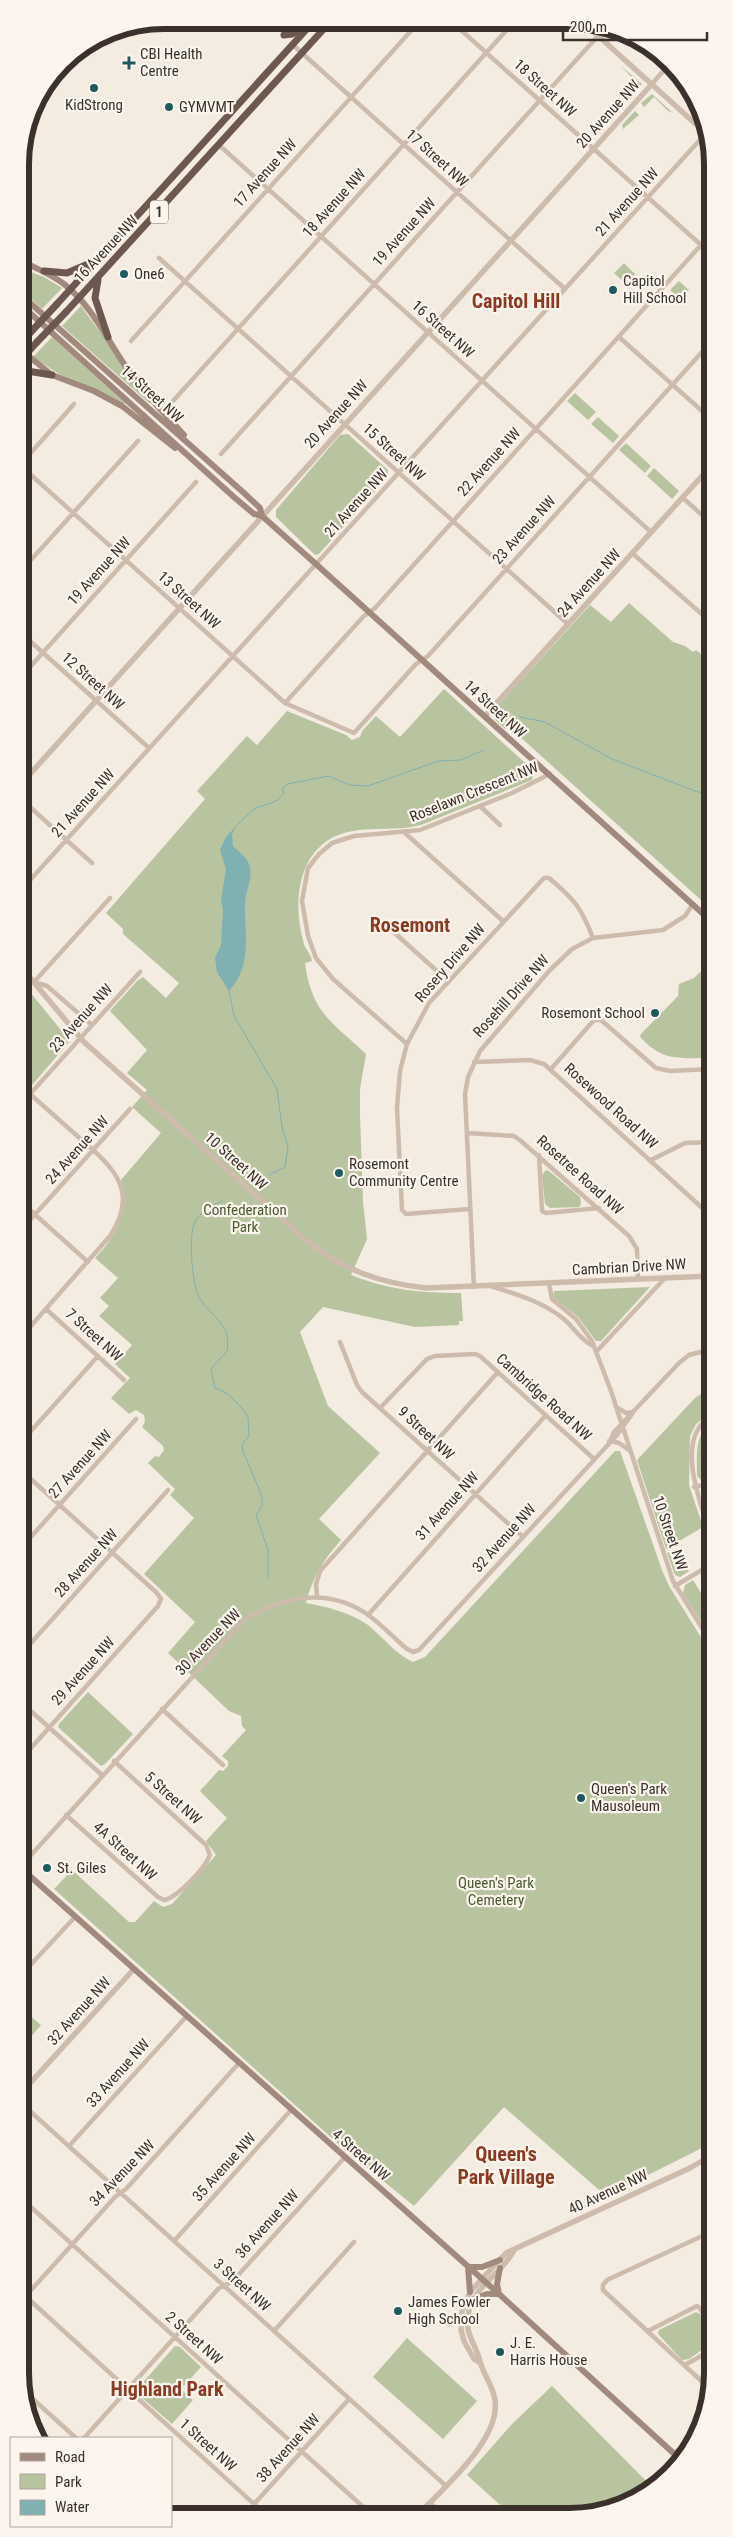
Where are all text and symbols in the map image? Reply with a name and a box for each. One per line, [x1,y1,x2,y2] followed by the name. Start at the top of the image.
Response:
[563,10,707,42] scale bar
[570,18,607,36] text: 200 m
[140,45,203,80] place label: CBI Health Centre
[510,55,580,121] street label: 18 Street NW
[122,56,136,70] marker: CBI Health Centre
[573,76,644,152] street label: 20 Avenue NW
[88,82,100,94] marker: KidStrong
[65,96,123,114] place label: KidStrong
[179,98,235,116] place label: GYMVMT
[163,101,175,113] marker: GYMVMT
[402,125,472,191] street label: 17 Street NW
[230,135,301,211] street label: 17 Avenue NW
[592,164,663,240] street label: 21 Avenue NW
[299,165,370,241] street label: 18 Avenue NW
[369,194,440,270] street label: 19 Avenue NW
[150,200,168,223] road number: 1
[70,211,142,286] street label: 16 Avenue NW
[134,265,165,283] place label: One6
[118,268,130,280] marker: One6
[623,272,687,307] place label: Capitol Hill School
[607,284,619,296] marker: Capitol Hill School
[472,289,560,313] district label: Capitol Hill
[408,296,478,362] street label: 16 Street NW
[117,361,187,427] street label: 14 Street NW
[301,376,372,452] street label: 20 Avenue NW
[359,419,429,485] street label: 15 Street NW
[454,424,525,500] street label: 22 Avenue NW
[321,465,392,541] street label: 21 Avenue NW
[489,492,560,568] street label: 23 Avenue NW
[64,533,135,609] street label: 19 Avenue NW
[554,545,625,621] street label: 24 Avenue NW
[154,567,224,633] street label: 13 Street NW
[58,648,128,714] street label: 12 Street NW
[460,676,530,742] street label: 14 Street NW
[407,758,541,826] street label: Roselawn Crescent NW
[48,765,119,841] street label: 21 Avenue NW
[370,913,450,937] district label: Rosemont
[411,920,489,1006] street label: Rosery Drive NW
[469,951,553,1041] street label: Rosehill Drive NW
[46,980,117,1056] street label: 23 Avenue NW
[541,1004,645,1022] place label: Rosemont School
[649,1007,661,1019] marker: Rosemont School
[561,1059,662,1153] street label: Rosewood Road NW
[42,1112,113,1188] street label: 24 Avenue NW
[201,1128,271,1194] street label: 10 Street NW
[533,1131,627,1219] street label: Rosetree Road NW
[349,1155,458,1190] place label: Rosemont Community Centre
[333,1167,345,1179] marker: Rosemont Community Centre
[203,1201,287,1236] park label: Confederation Park
[571,1255,687,1279] street label: Cambrian Drive NW
[62,1305,127,1366] street label: 7 Street NW
[493,1349,596,1445] street label: Cambridge Road NW
[394,1402,458,1464] street label: 9 Street NW
[45,1426,116,1502] street label: 27 Avenue NW
[412,1468,483,1544] street label: 31 Avenue NW
[649,1493,691,1573] street label: 10 Street NW
[469,1500,540,1576] street label: 32 Avenue NW
[51,1525,122,1601] street label: 28 Avenue NW
[172,1605,245,1679] street label: 30 Avenue NW
[48,1633,119,1709] street label: 29 Avenue NW
[141,1768,206,1829] street label: 5 Street NW
[591,1780,667,1815] place label: Queen's Park Mausoleum
[575,1792,587,1804] marker: Queen's Park Mausoleum
[90,1818,161,1884] street label: 4A Street NW
[57,1859,106,1877] place label: St. Giles
[41,1862,53,1874] marker: St. Giles
[458,1874,534,1909] park label: Queen's Park Cemetery
[44,1973,115,2049] street label: 32 Avenue NW
[83,2035,154,2111] street label: 33 Avenue NW
[329,2125,394,2185] street label: 4 Street NW
[189,2129,260,2205] street label: 35 Avenue NW
[86,2136,159,2210] street label: 34 Avenue NW
[457,2142,555,2189] district label: Queen's Park Village
[565,2166,651,2218] street label: 40 Avenue NW
[232,2186,303,2262] street label: 36 Avenue NW
[210,2255,275,2316] street label: 3 Street NW
[408,2293,491,2328] place label: James Fowler High School
[392,2305,404,2317] marker: James Fowler High School
[162,2308,227,2369] street label: 2 Street NW
[510,2334,587,2369] place label: J. E. Harris House
[494,2346,506,2358] marker: J. E. Harris House
[111,2377,224,2401] district label: Highland Park
[253,2410,324,2486] street label: 38 Avenue NW
[176,2415,241,2476] street label: 1 Street NW
[10,2437,172,2527] legend
[55,2448,85,2466] text: Road
[55,2473,82,2491] text: Park
[55,2498,90,2516] text: Water

